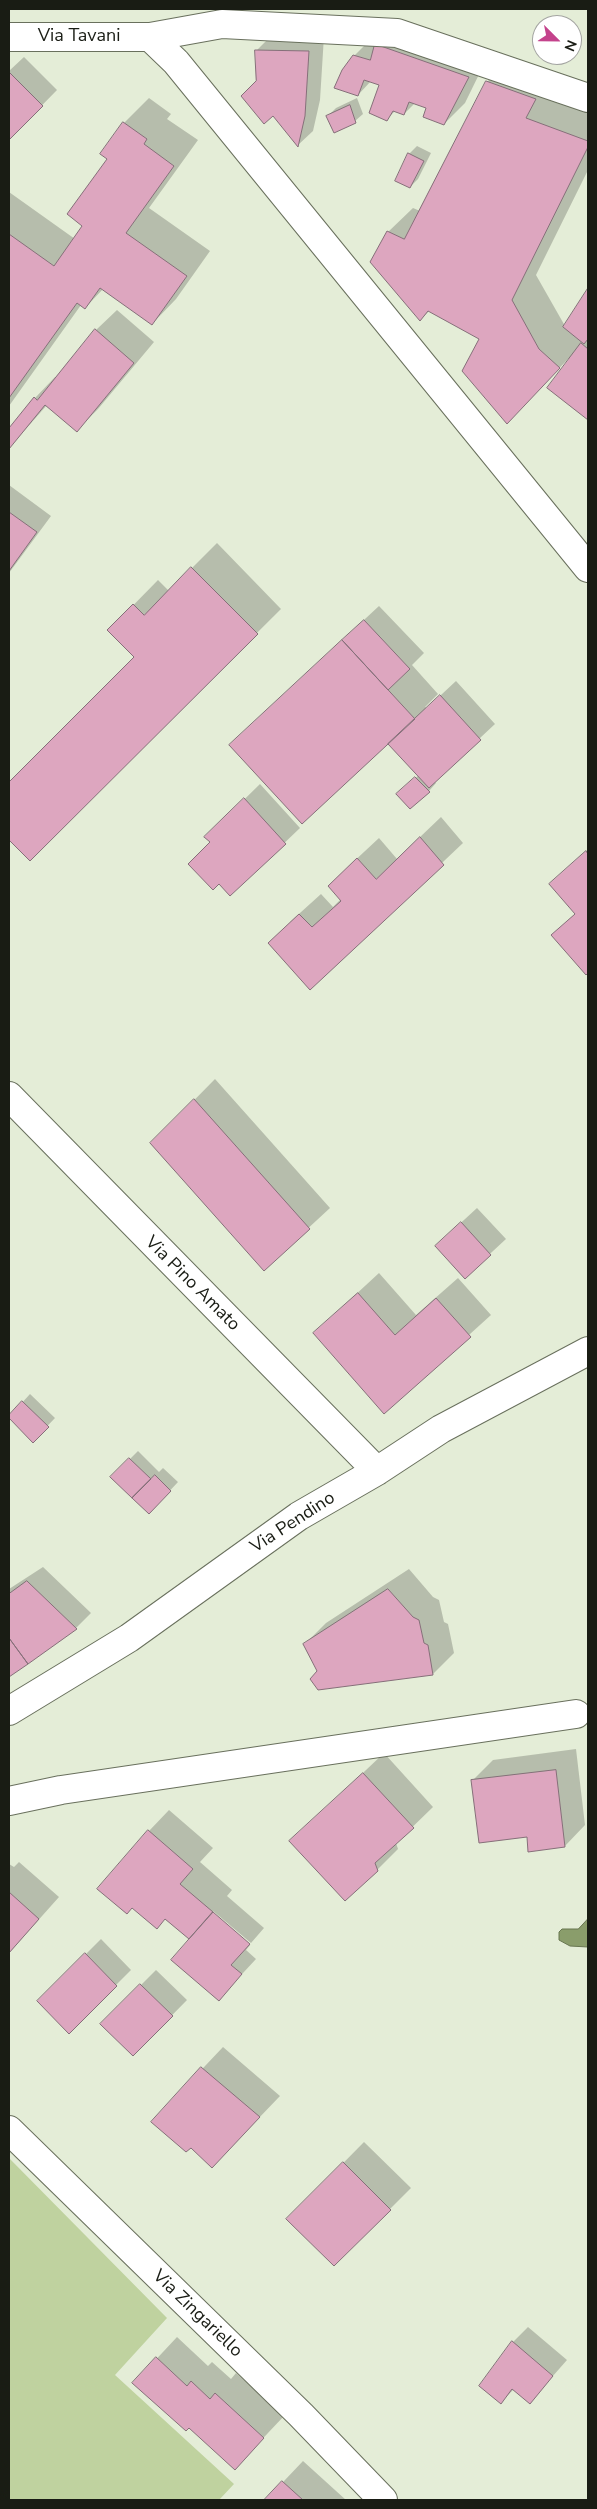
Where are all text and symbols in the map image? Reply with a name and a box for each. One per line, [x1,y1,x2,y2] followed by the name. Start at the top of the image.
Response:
[532,15,582,65] north arrow
[38,26,120,48] street label: Via Tavani
[560,37,581,54] text: N
[140,1232,244,1336] street label: Via Pino Amato
[247,1488,339,1558] street label: Via Pendino
[148,2266,246,2362] street label: Via Zingariello

